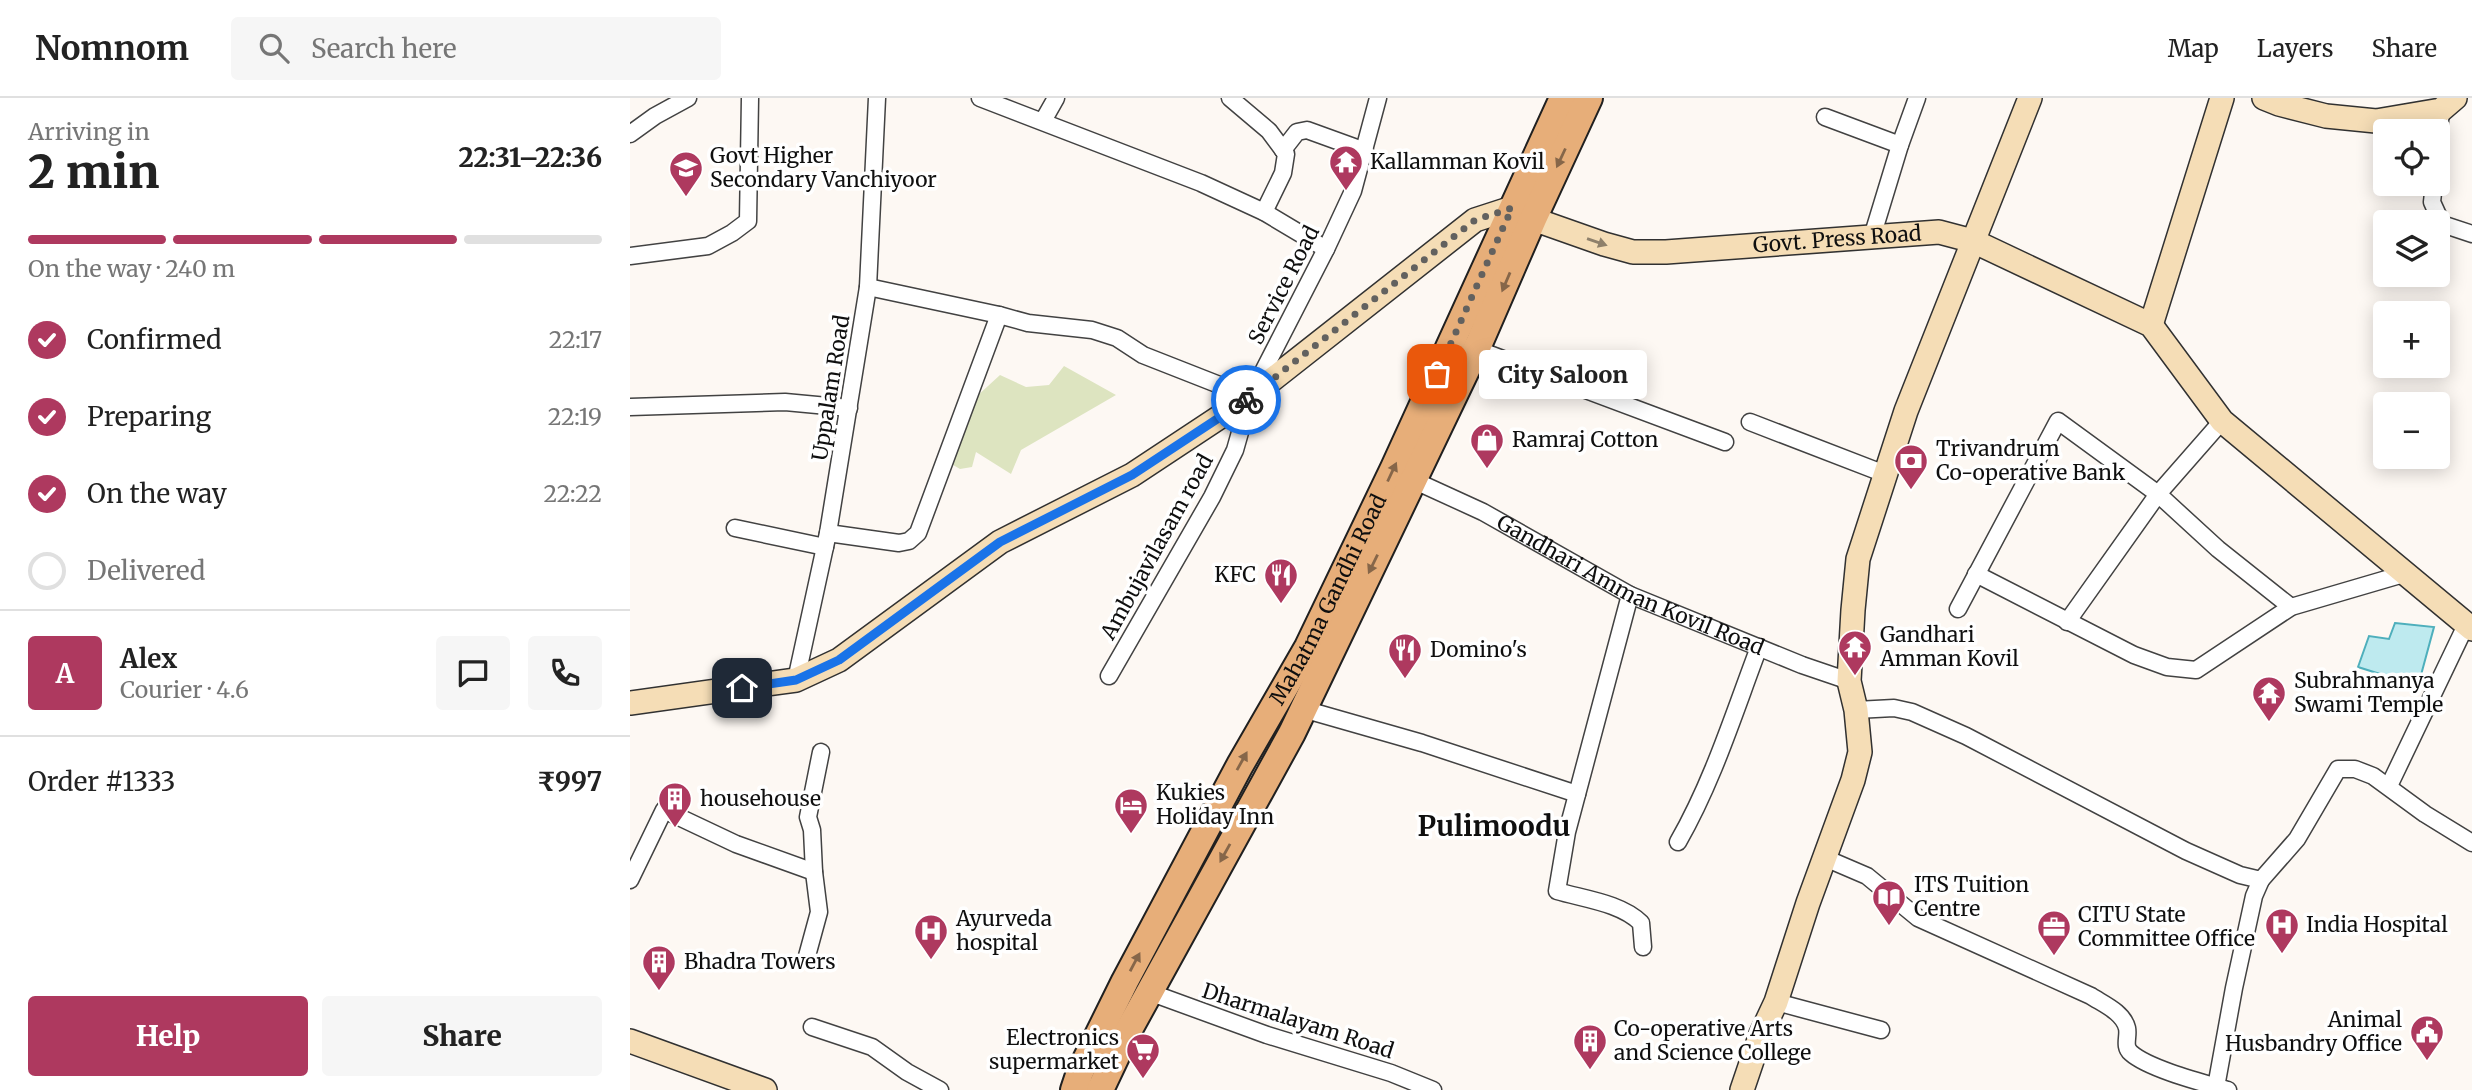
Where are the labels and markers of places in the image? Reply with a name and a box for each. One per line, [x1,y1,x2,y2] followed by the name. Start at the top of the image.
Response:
[710,142,937,193] place label: Govt Higher Secondary Vanchiyoor
[1327,143,1365,192] temple icon: Kallamman Kovil
[1370,148,1545,175] place label: Kallamman Kovil
[667,149,705,198] school or university icon: Govt Higher Secondary Vanchiyoor
[1407,344,1467,404] pin
[1479,350,1647,398] callout: City Saloon
[1468,421,1506,470] shop icon: Ramraj Cotton
[1512,426,1659,453] place label: Ramraj Cotton
[1936,435,2126,486] place label: Trivandrum Co-operative Bank
[1892,442,1930,491] bank icon: Trivandrum Co-operative Bank
[1262,556,1300,605] restaurant icon: KFC
[1214,561,1256,588] place label: KFC
[1879,621,2019,672] place label: Gandhari Amman Kovil
[1836,628,1874,677] temple icon: Gandhari Amman Kovil
[1386,631,1424,680] restaurant icon: Domino's
[1430,636,1527,663] place label: Domino's
[712,658,772,718] pin
[2294,667,2443,718] place label: Subrahmanya Swami Temple
[2250,674,2288,723] temple icon: Subrahmanya Swami Temple
[1156,779,1274,830] place label: Kukies Holiday Inn
[656,780,694,829] building icon: househouse
[700,785,821,812] place label: househouse
[1112,786,1150,835] hotel icon: Kukies Holiday Inn
[1914,871,2029,922] place label: ITS Tuition Centre
[1870,878,1908,927] library icon: ITS Tuition Centre
[2078,901,2255,952] place label: CITU State Committee Office
[955,905,1052,956] place label: Ayurveda hospital
[2263,906,2301,955] hospital icon: India Hospital
[2035,908,2073,957] office icon: CITU State Committee Office
[2306,911,2448,938] place label: India Hospital
[912,912,950,961] hospital icon: Ayurveda hospital
[640,943,678,992] building icon: Bhadra Towers
[684,948,836,975] place label: Bhadra Towers
[2225,1006,2402,1057] place label: Animal Husbandry Office
[2408,1013,2446,1062] public building icon: Animal Husbandry Office
[1614,1015,1811,1066] place label: Co-operative Arts and Science College
[1571,1022,1609,1071] building icon: Co-operative Arts and Science College
[989,1024,1119,1075] place label: Electronics supermarket
[1124,1031,1162,1080] supermarket icon: Electronics supermarket

